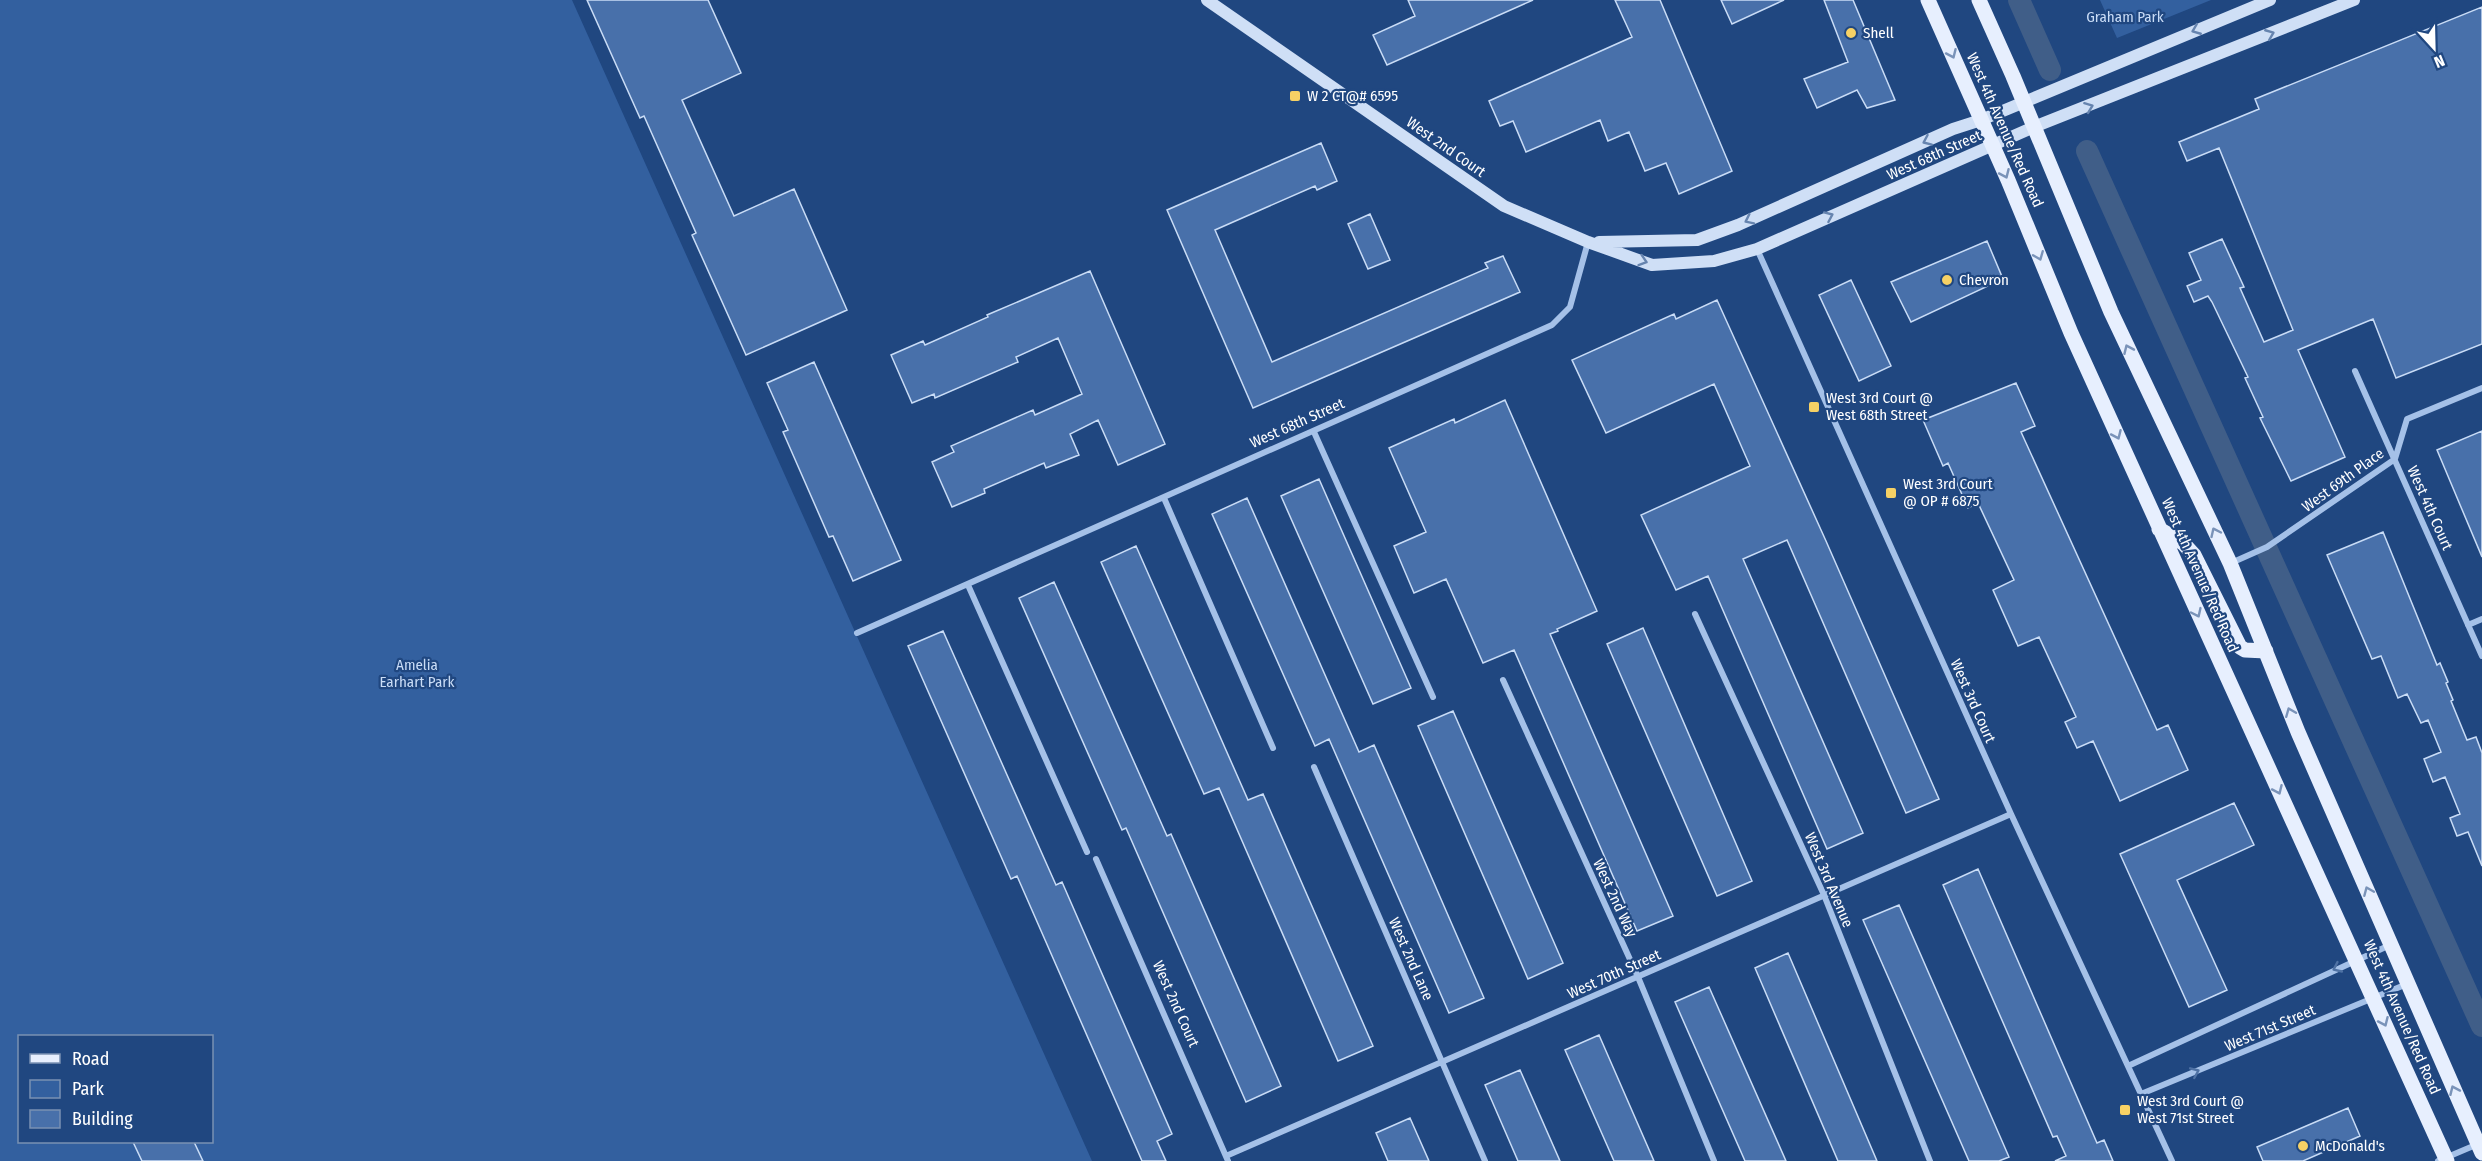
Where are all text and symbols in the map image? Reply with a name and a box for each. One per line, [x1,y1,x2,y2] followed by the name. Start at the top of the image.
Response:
[2086,8,2164,26] park label: Graham Park
[2404,18,2464,78] north arrow
[2192,23,2203,35] one-way arrow
[1863,24,1894,42] place label: Shell
[1844,26,1858,40] marker: Shell
[2264,29,2275,41] one-way arrow
[1944,47,1956,58] one-way arrow
[1963,50,2047,210] street label: West 4th Avenue/Red Road
[2431,51,2447,72] text: N
[1307,87,1398,105] place label: W 2 CT@# 6595
[1288,89,1302,103] marker: W 2 CT@# 6595
[2083,101,2094,114] one-way arrow
[1403,113,1489,181] street label: West 2nd Court
[1884,126,1984,184] street label: West 68th Street
[1922,134,1933,146] one-way arrow
[1998,168,2010,179] one-way arrow
[1823,211,1834,223] one-way arrow
[1744,213,1755,225] one-way arrow
[2031,251,2044,261] one-way arrow
[1637,254,1648,267] one-way arrow
[1959,271,2009,289] place label: Chevron
[1940,273,1954,287] marker: Chevron
[2123,344,2135,355] one-way arrow
[1826,389,1933,424] place label: West 3rd Court @ West 68th Street
[1247,394,1347,452] street label: West 68th Street
[1807,400,1821,414] marker: West 3rd Court @ West 68th Street
[2110,429,2122,440] one-way arrow
[2299,444,2387,516] street label: West 69th Place
[2403,463,2457,553] street label: West 4th Court
[1903,475,1993,510] place label: West 3rd Court @ OP # 6875
[1884,486,1898,500] marker: West 3rd Court @ OP # 6875
[2158,495,2242,655] street label: West 4th Avenue/Red Road
[2211,527,2223,538] one-way arrow
[2190,606,2202,617] one-way arrow
[379,656,455,691] park label: Amelia Earhart Park
[1947,656,1999,746] street label: West 3rd Court
[2285,707,2297,718] one-way arrow
[2271,784,2283,795] one-way arrow
[1801,830,1857,930] street label: West 3rd Avenue
[1589,856,1641,940] street label: West 2nd Way
[2363,886,2375,897] one-way arrow
[1385,915,1437,1003] street label: West 2nd Lane
[2360,937,2444,1097] street label: West 4th Avenue/Red Road
[1565,945,1664,1003] street label: West 70th Street
[1149,958,1203,1050] street label: West 2nd Court
[2332,961,2343,973] one-way arrow
[2222,1001,2318,1055] street label: West 71st Street
[2376,1015,2388,1026] one-way arrow
[18,1035,213,1143] legend
[72,1048,109,1070] text: Road
[2189,1067,2200,1079] one-way arrow
[72,1078,105,1100] text: Park
[2449,1086,2461,1097] one-way arrow
[2137,1092,2244,1127] place label: West 3rd Court @ West 71st Street
[2118,1103,2132,1117] marker: West 3rd Court @ West 71st Street
[72,1108,133,1130] text: Building
[2315,1137,2385,1155] place label: McDonald's
[2296,1139,2310,1153] marker: McDonald's

